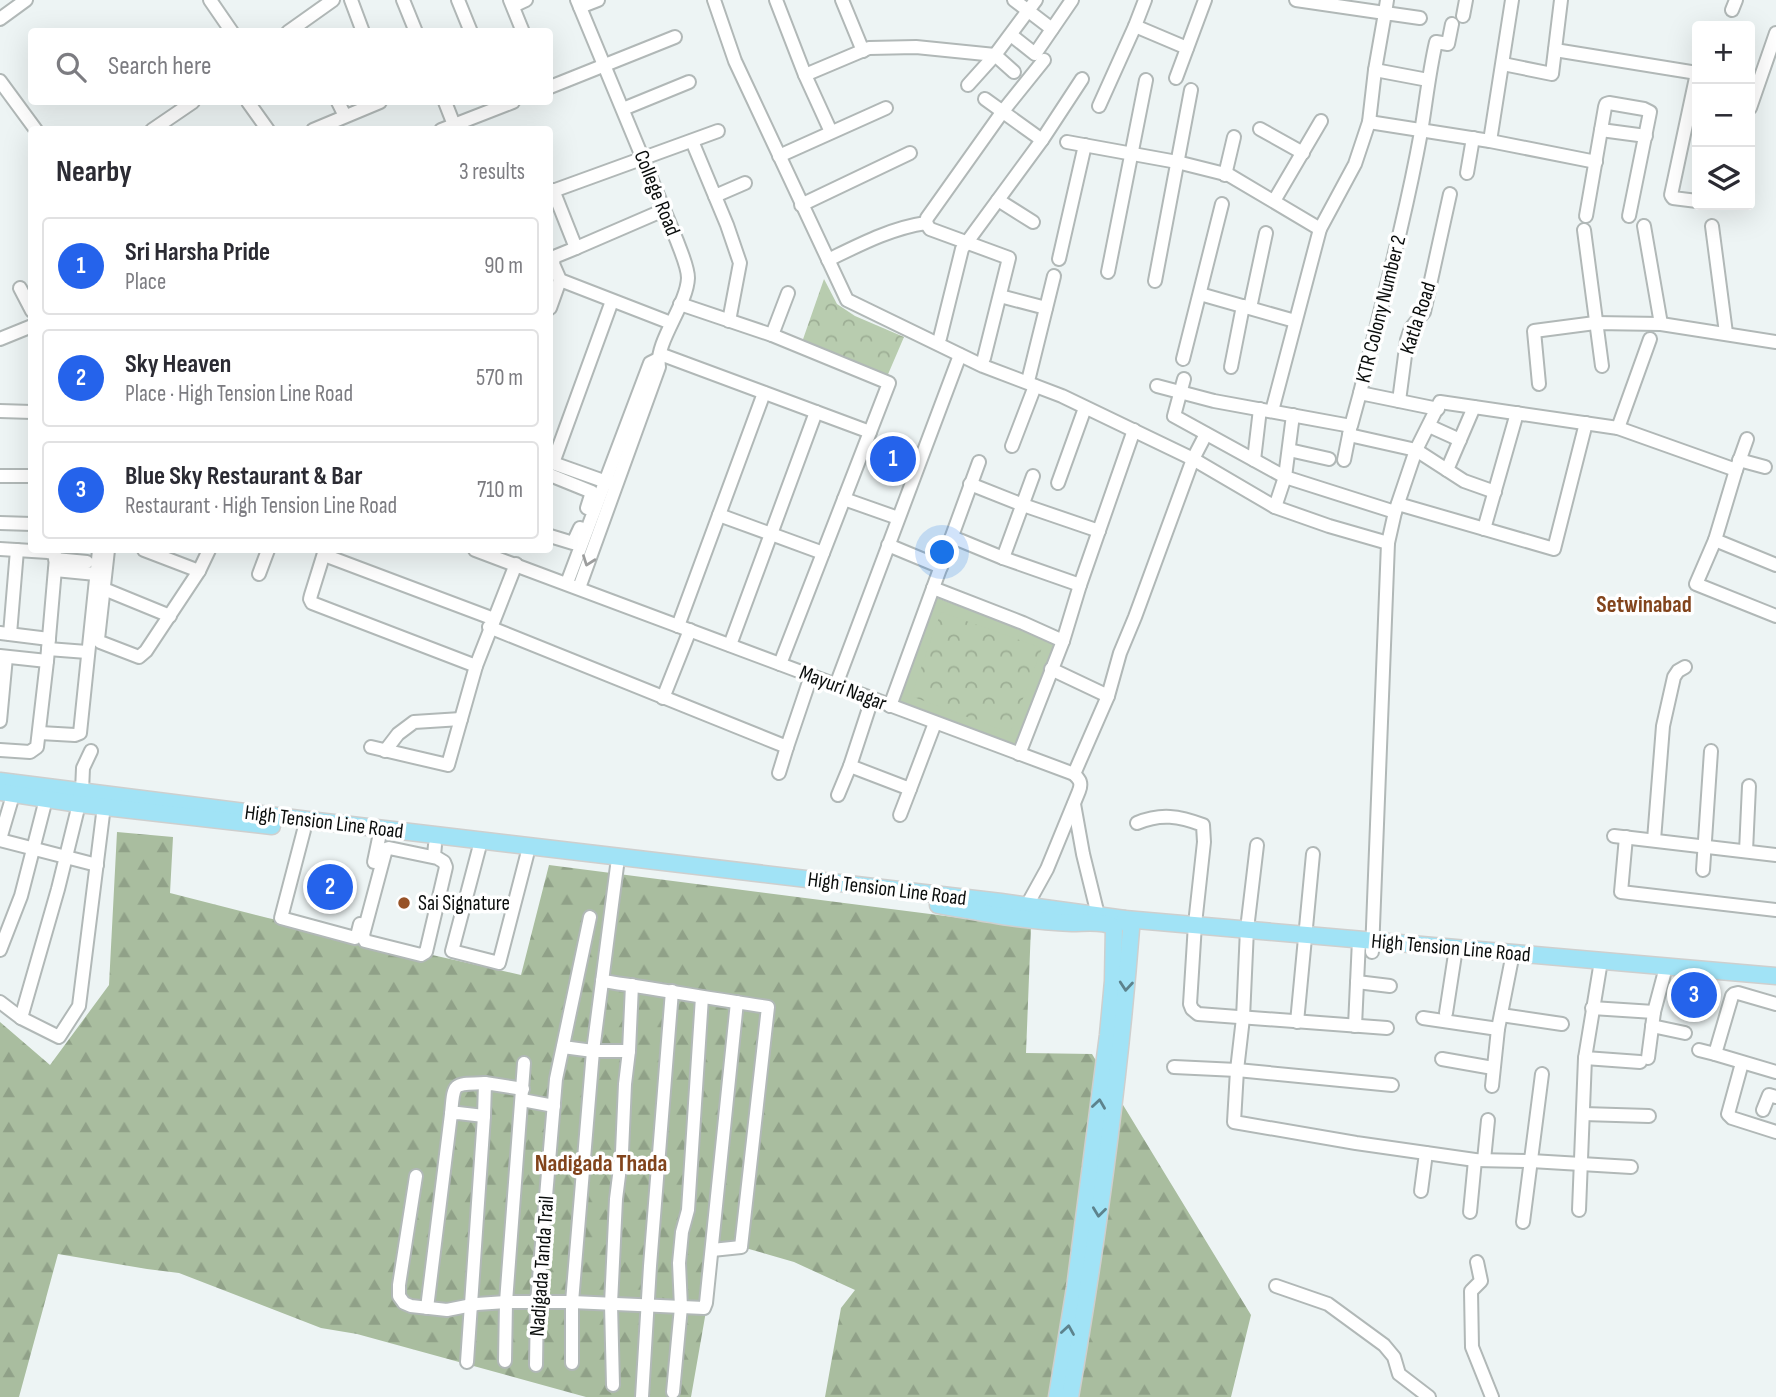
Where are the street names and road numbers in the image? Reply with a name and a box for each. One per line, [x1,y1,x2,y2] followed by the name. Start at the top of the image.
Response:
[629,147,685,239] street label: College Road
[1351,233,1411,385] street label: KTR Colony Number 2
[1395,279,1441,357] street label: Katla Road
[796,660,890,716] street label: Mayuri Nagar
[243,800,405,844] street label: High Tension Line Road
[806,867,968,911] street label: High Tension Line Road
[1370,929,1532,967] street label: High Tension Line Road
[525,1195,559,1337] street label: Nadigada Tanda Trail

